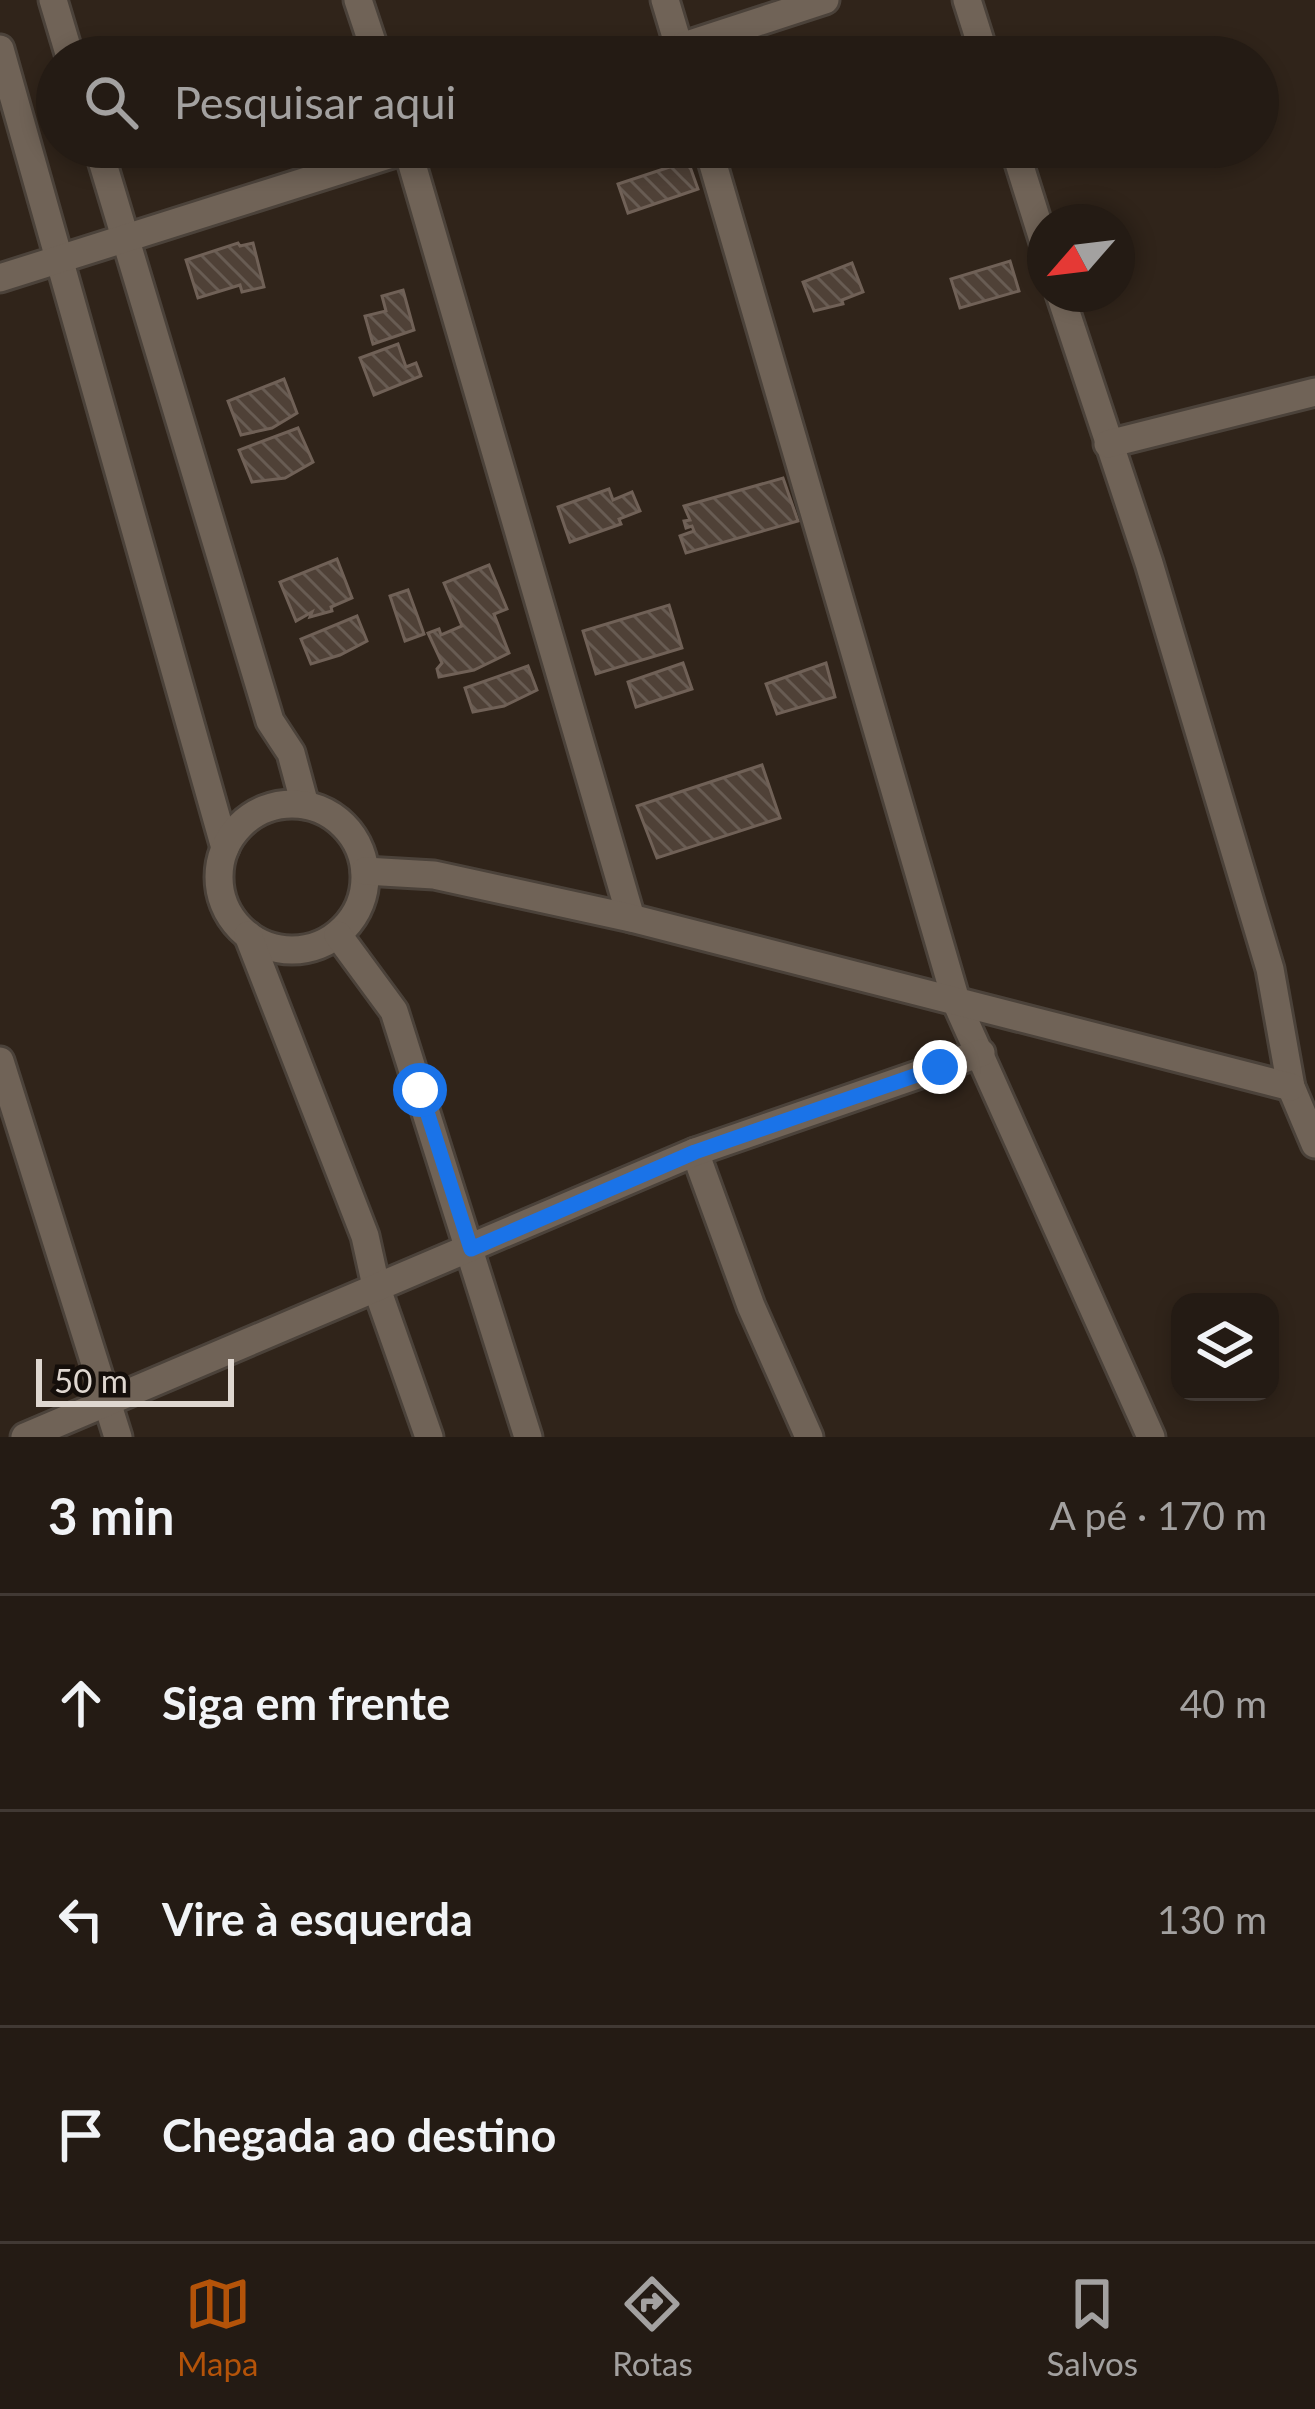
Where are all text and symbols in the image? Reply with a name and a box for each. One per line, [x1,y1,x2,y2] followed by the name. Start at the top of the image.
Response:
[36,36,1279,168] search box
[78,69,144,135] icon: search
[174,75,456,129] text: Pesquisar aqui
[1027,204,1135,312] north arrow
[913,1040,967,1094] route end
[393,1063,447,1117] route start
[1171,1293,1279,1401] map controls
[1171,1293,1279,1401] button: layers
[36,1353,234,1406] scale bar
[54,1360,128,1400] text: 50 m
[48,1485,174,1546] text: 3 min
[1049,1492,1267,1538] text: A pé · 170 m
[48,1670,114,1736] icon: ahead
[162,1676,450,1730] text: Siga em frente
[1180,1680,1267,1726] text: 40 m
[48,1886,114,1952] icon: left
[162,1892,473,1946] text: Vire à esquerda
[1157,1896,1267,1942] text: 130 m
[48,2102,114,2168] icon: arrive
[162,2108,556,2162] text: Chegada ao destino
[177,2271,258,2383] tab: Mapa
[612,2271,693,2383] tab: Rotas
[1047,2271,1138,2383] tab: Salvos

